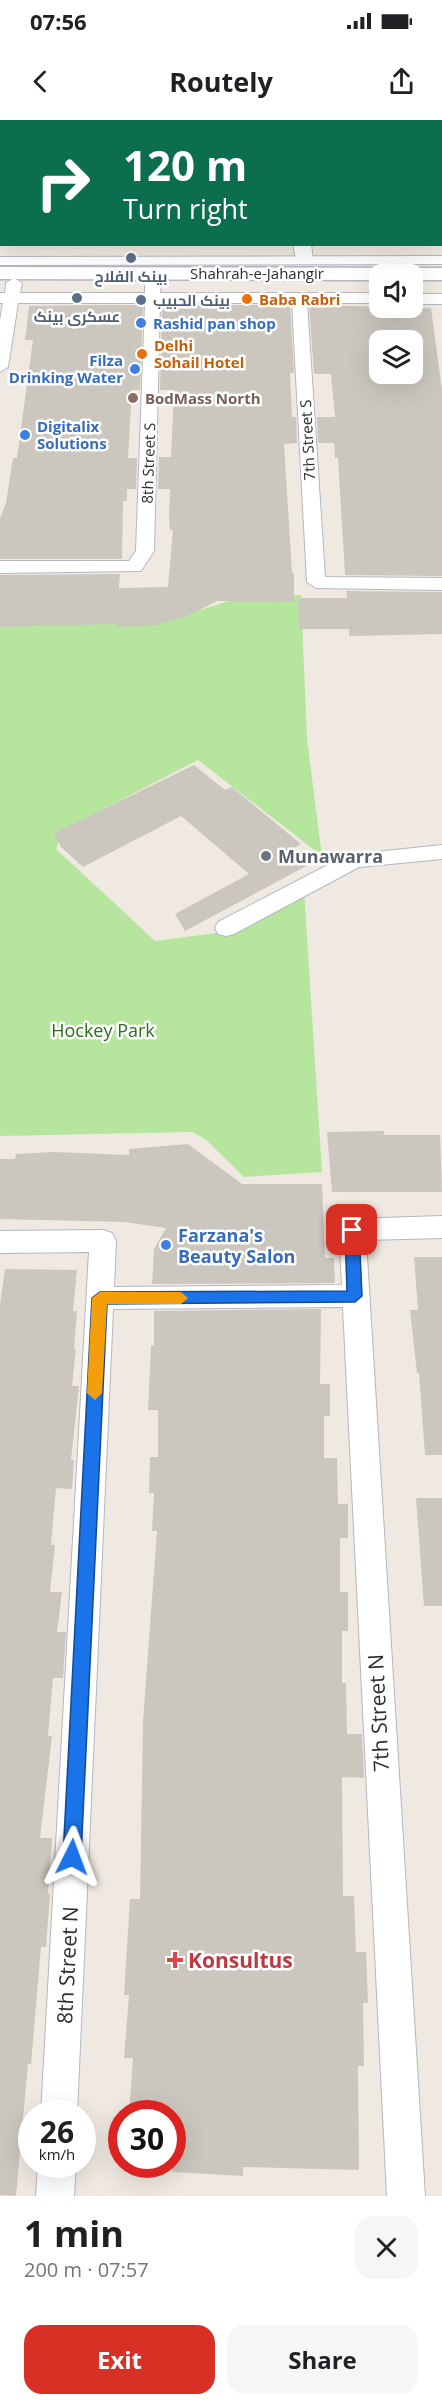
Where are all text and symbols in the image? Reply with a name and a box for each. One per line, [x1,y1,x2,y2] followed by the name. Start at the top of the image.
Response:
[30,6,87,36] text: 07:56
[169,63,273,100] text: Routely
[24,65,57,98] icon: back
[385,65,418,98] icon: share
[123,136,247,193] text: 120 m
[24,144,102,222] icon: right
[123,190,248,227] text: Turn right
[124,251,138,265] marker: بینک الفلاح
[190,263,324,283] street label: Shahrah-e-Jahangir
[369,264,423,384] map controls
[369,264,423,318] button: sound
[95,266,167,287] place label: بینک الفلاح
[259,289,340,309] place label: Baba Rabri
[153,290,230,310] place label: بينک الحبيب
[70,291,84,305] marker: عسکری بینک
[240,292,254,306] marker: Baba Rabri
[134,293,148,307] marker: بينک الحبيب
[34,306,120,326] place label: عسکری بینک
[153,313,276,333] place label: Rashid pan shop
[134,316,148,330] marker: Rashid pan shop
[369,330,423,384] button: layers
[154,335,244,372] place label: Delhi Sohail Hotel
[135,347,149,361] marker: Delhi Sohail Hotel
[9,350,123,387] place label: Filza Drinking Water
[128,362,142,376] marker: Filza Drinking Water
[145,388,261,408] place label: BodMass North
[126,391,140,405] marker: BodMass North
[295,399,319,481] street label: 7th Street S
[37,416,107,453] place label: Digitalix Solutions
[137,422,159,504] street label: 8th Street S
[18,428,32,442] marker: Digitalix Solutions
[278,844,383,868] place label: Munawarra
[259,849,273,863] marker: Munawarra
[51,1018,155,1042] park label: Hockey Park
[326,1204,377,1255] pin
[335,1213,368,1246] icon: arrive
[178,1223,295,1268] place label: Farzana's Beauty Salon
[159,1238,173,1252] marker: Farzana's Beauty Salon
[361,1653,395,1773] street label: 7th Street N
[40,1825,104,1889] position arrow
[50,1905,84,2025] street label: 8th Street N
[188,1946,293,1974] place label: Konsultus
[166,1951,184,1969] marker: Konsultus
[108,2100,186,2178] speed limit sign: 30
[40,2111,74,2152] text: 26
[39,2144,75,2164] text: km/h
[24,2209,124,2258] text: 1 min
[355,2216,418,2279] button: close
[24,2256,149,2283] text: 200 m · 07:57
[24,2325,215,2394] button: Exit
[227,2325,418,2394] button: Share

